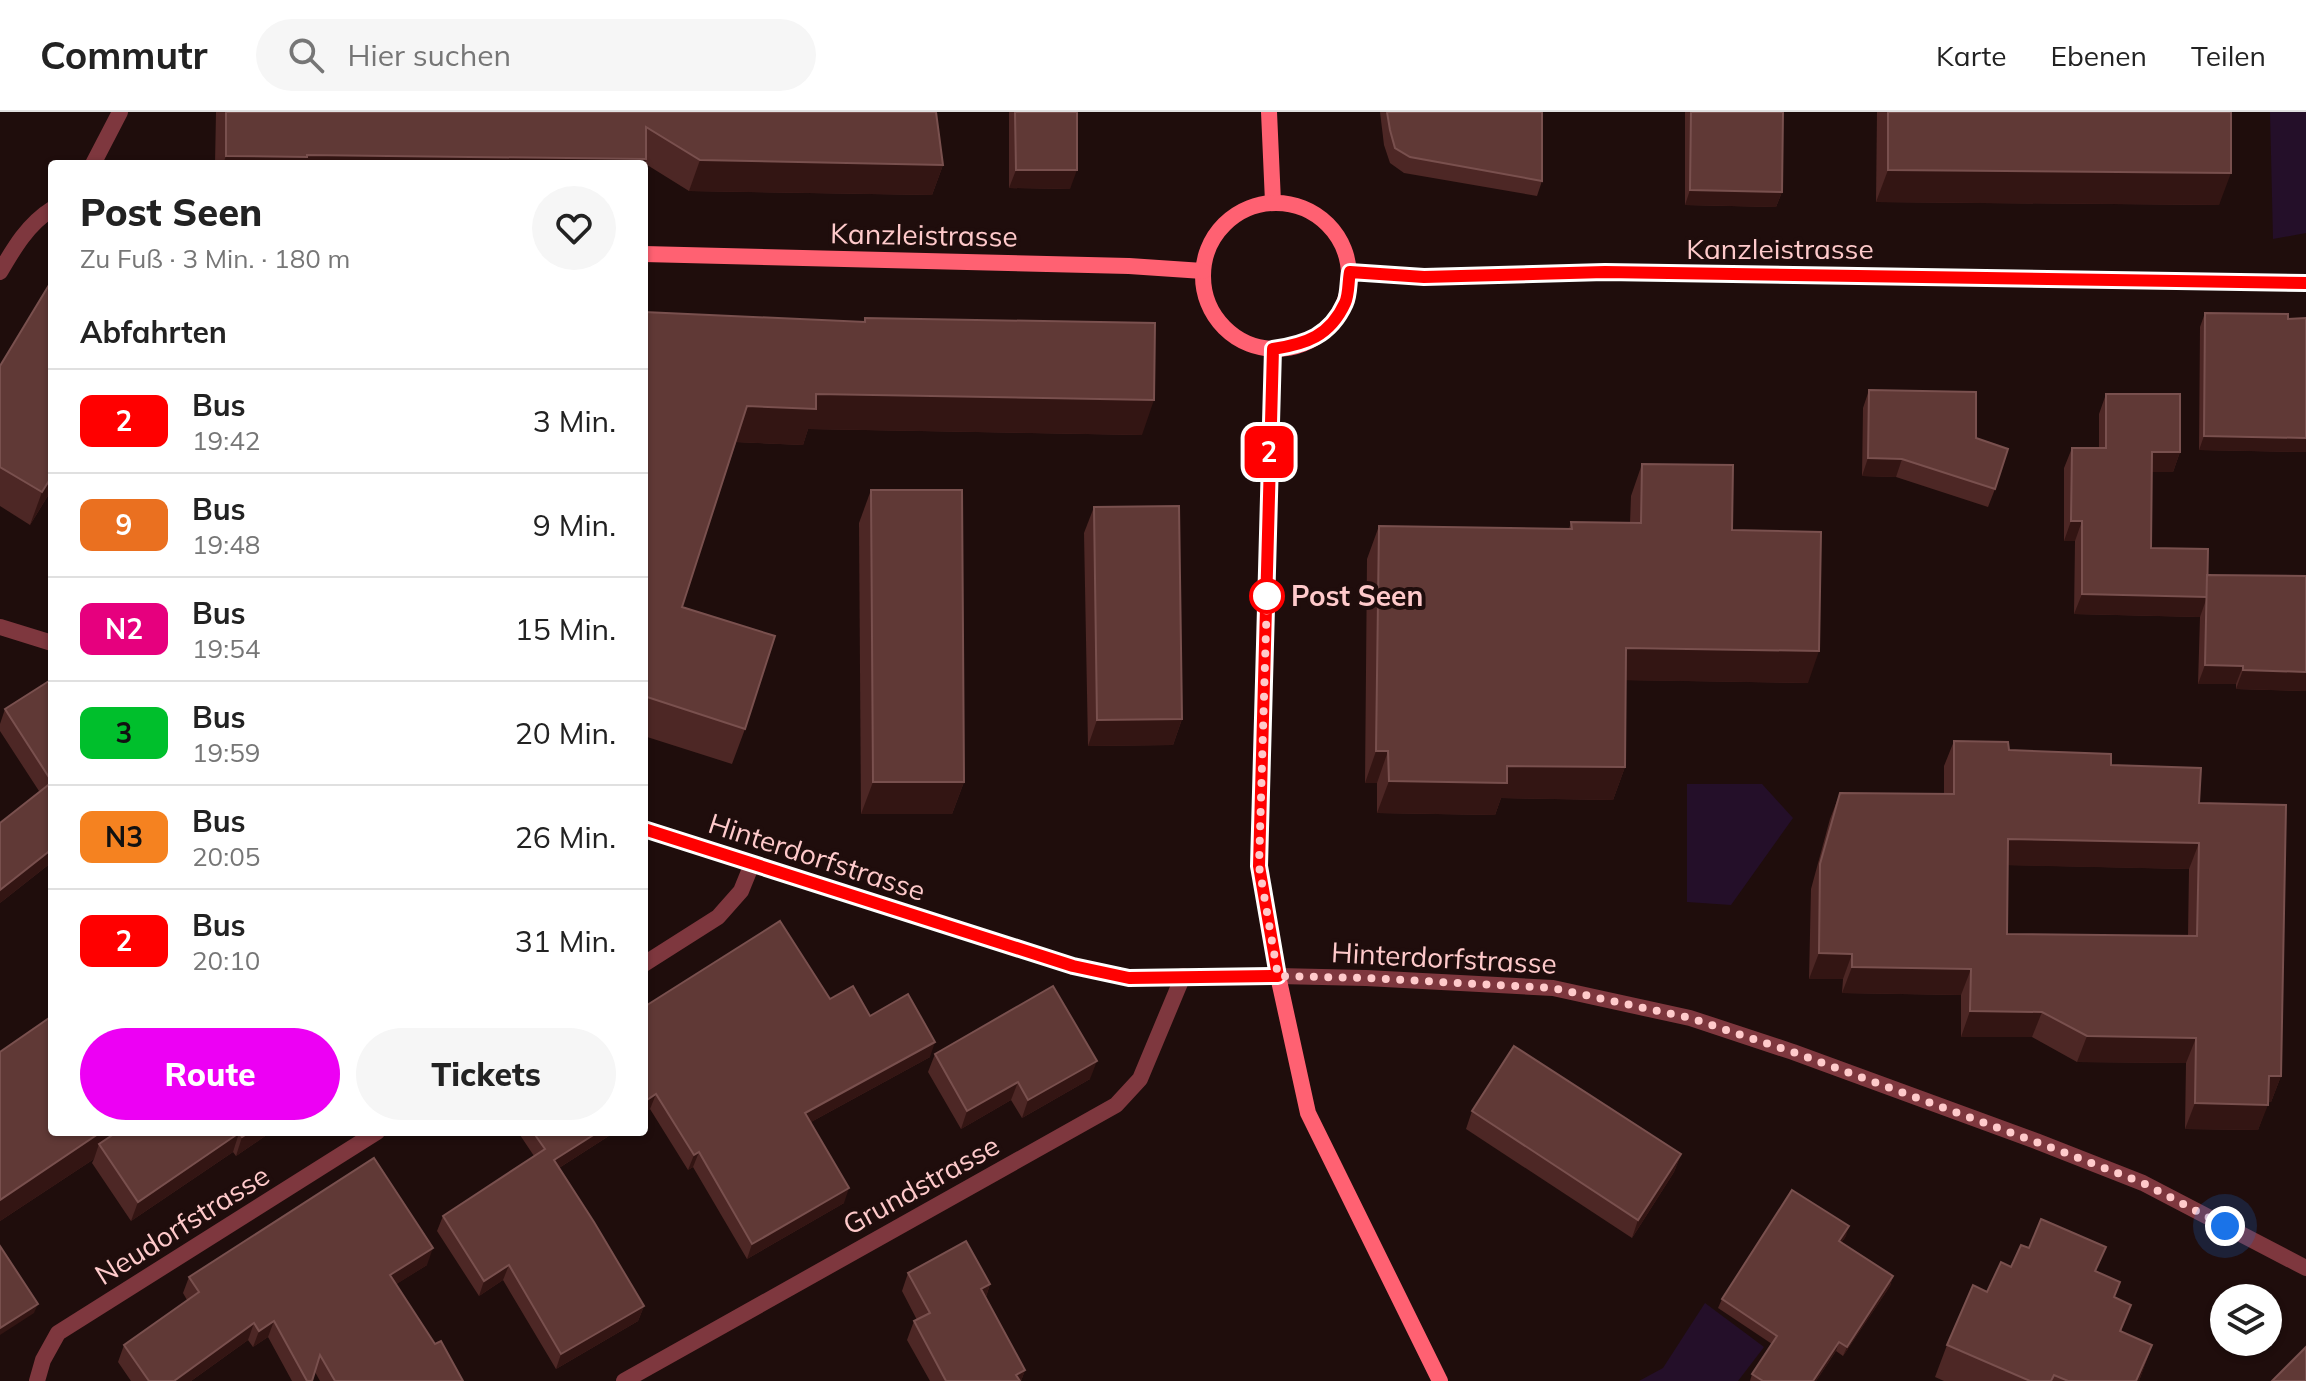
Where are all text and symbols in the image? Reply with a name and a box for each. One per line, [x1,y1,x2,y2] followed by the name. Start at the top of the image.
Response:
[256,19,816,91] search box
[40,31,208,79] text: Commutr
[284,33,328,77] icon: search
[348,36,511,74] text: Hier suchen
[1936,38,2006,73] text: Karte
[2050,38,2147,73] text: Ebenen
[2191,38,2266,73] text: Teilen
[532,186,616,270] button: heart
[80,188,262,236] text: Post Seen
[830,215,1018,254] street label: Kanzleistrasse
[1686,231,1874,266] street label: Kanzleistrasse
[80,242,350,275] text: Zu Fuß · 3 Min. · 180 m
[80,313,227,351] text: Abfahrten
[192,386,246,424] text: Bus
[533,402,616,440] text: 3 Min.
[116,403,132,438] text: 2
[192,424,260,457] text: 19:42
[1243,426,1295,478] line badge: 2
[1261,434,1277,469] text: 2
[192,490,246,528] text: Bus
[533,506,616,544] text: 9 Min.
[116,507,132,542] text: 9
[192,528,260,561] text: 19:48
[1291,578,1423,613] place label: Post Seen
[1250,579,1284,613] marker: Post Seen
[192,594,246,632] text: Bus
[515,610,616,648] text: 15 Min.
[105,611,143,646] text: N2
[192,632,260,665] text: 19:54
[192,698,246,736] text: Bus
[515,714,616,752] text: 20 Min.
[116,715,132,750] text: 3
[192,736,260,769] text: 19:59
[192,802,246,840] text: Bus
[704,805,930,908] street label: Hinterdorfstrasse
[515,818,616,856] text: 26 Min.
[105,819,143,854] text: N3
[192,840,260,873] text: 20:05
[192,906,246,944] text: Bus
[515,922,616,960] text: 31 Min.
[116,923,132,958] text: 2
[1330,934,1558,981] street label: Hinterdorfstrasse
[192,944,260,977] text: 20:10
[80,1028,340,1120] button: Route
[356,1028,616,1120] button: Tickets
[836,1127,1005,1242] street label: Grundstrasse
[88,1157,275,1292] street label: Neudorfstrasse
[2205,1206,2245,1246] your location
[2210,1284,2282,1356] map controls
[2210,1284,2282,1356] button: layers

